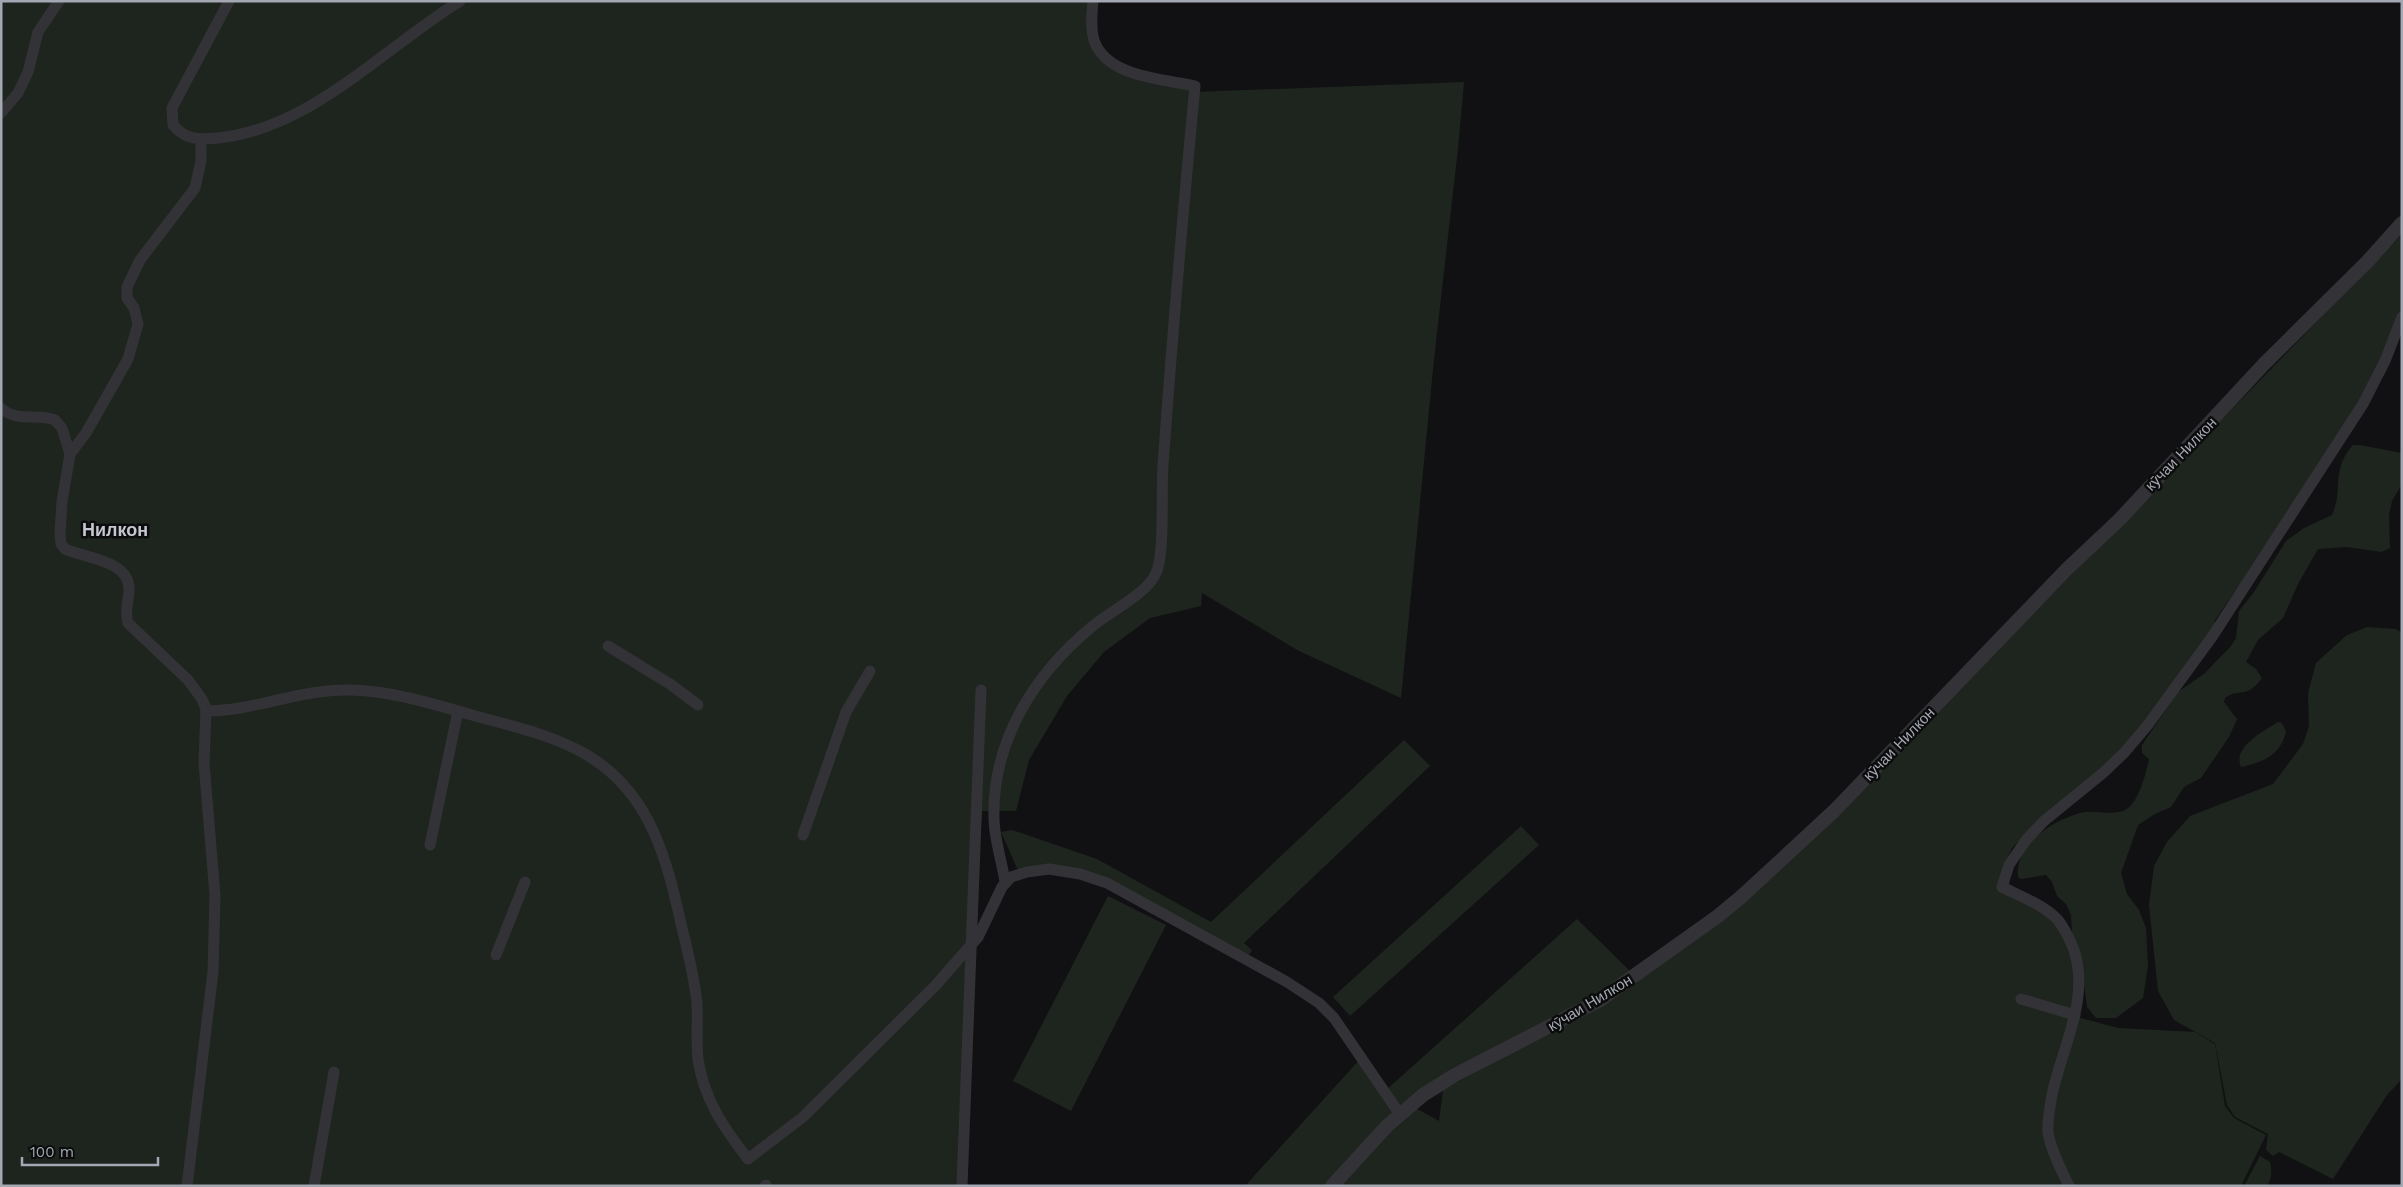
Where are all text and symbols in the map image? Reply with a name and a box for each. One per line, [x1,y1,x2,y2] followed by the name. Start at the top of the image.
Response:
[2142,414,2220,494] street label: кӯчаи Нилкон
[82,519,148,540] district label: Нилкон
[1860,704,1938,784] street label: кӯчаи Нилкон
[1545,971,1635,1035] street label: кӯчаи Нилкон
[22,1134,159,1166] scale bar
[30,1143,74,1161] text: 100 m

